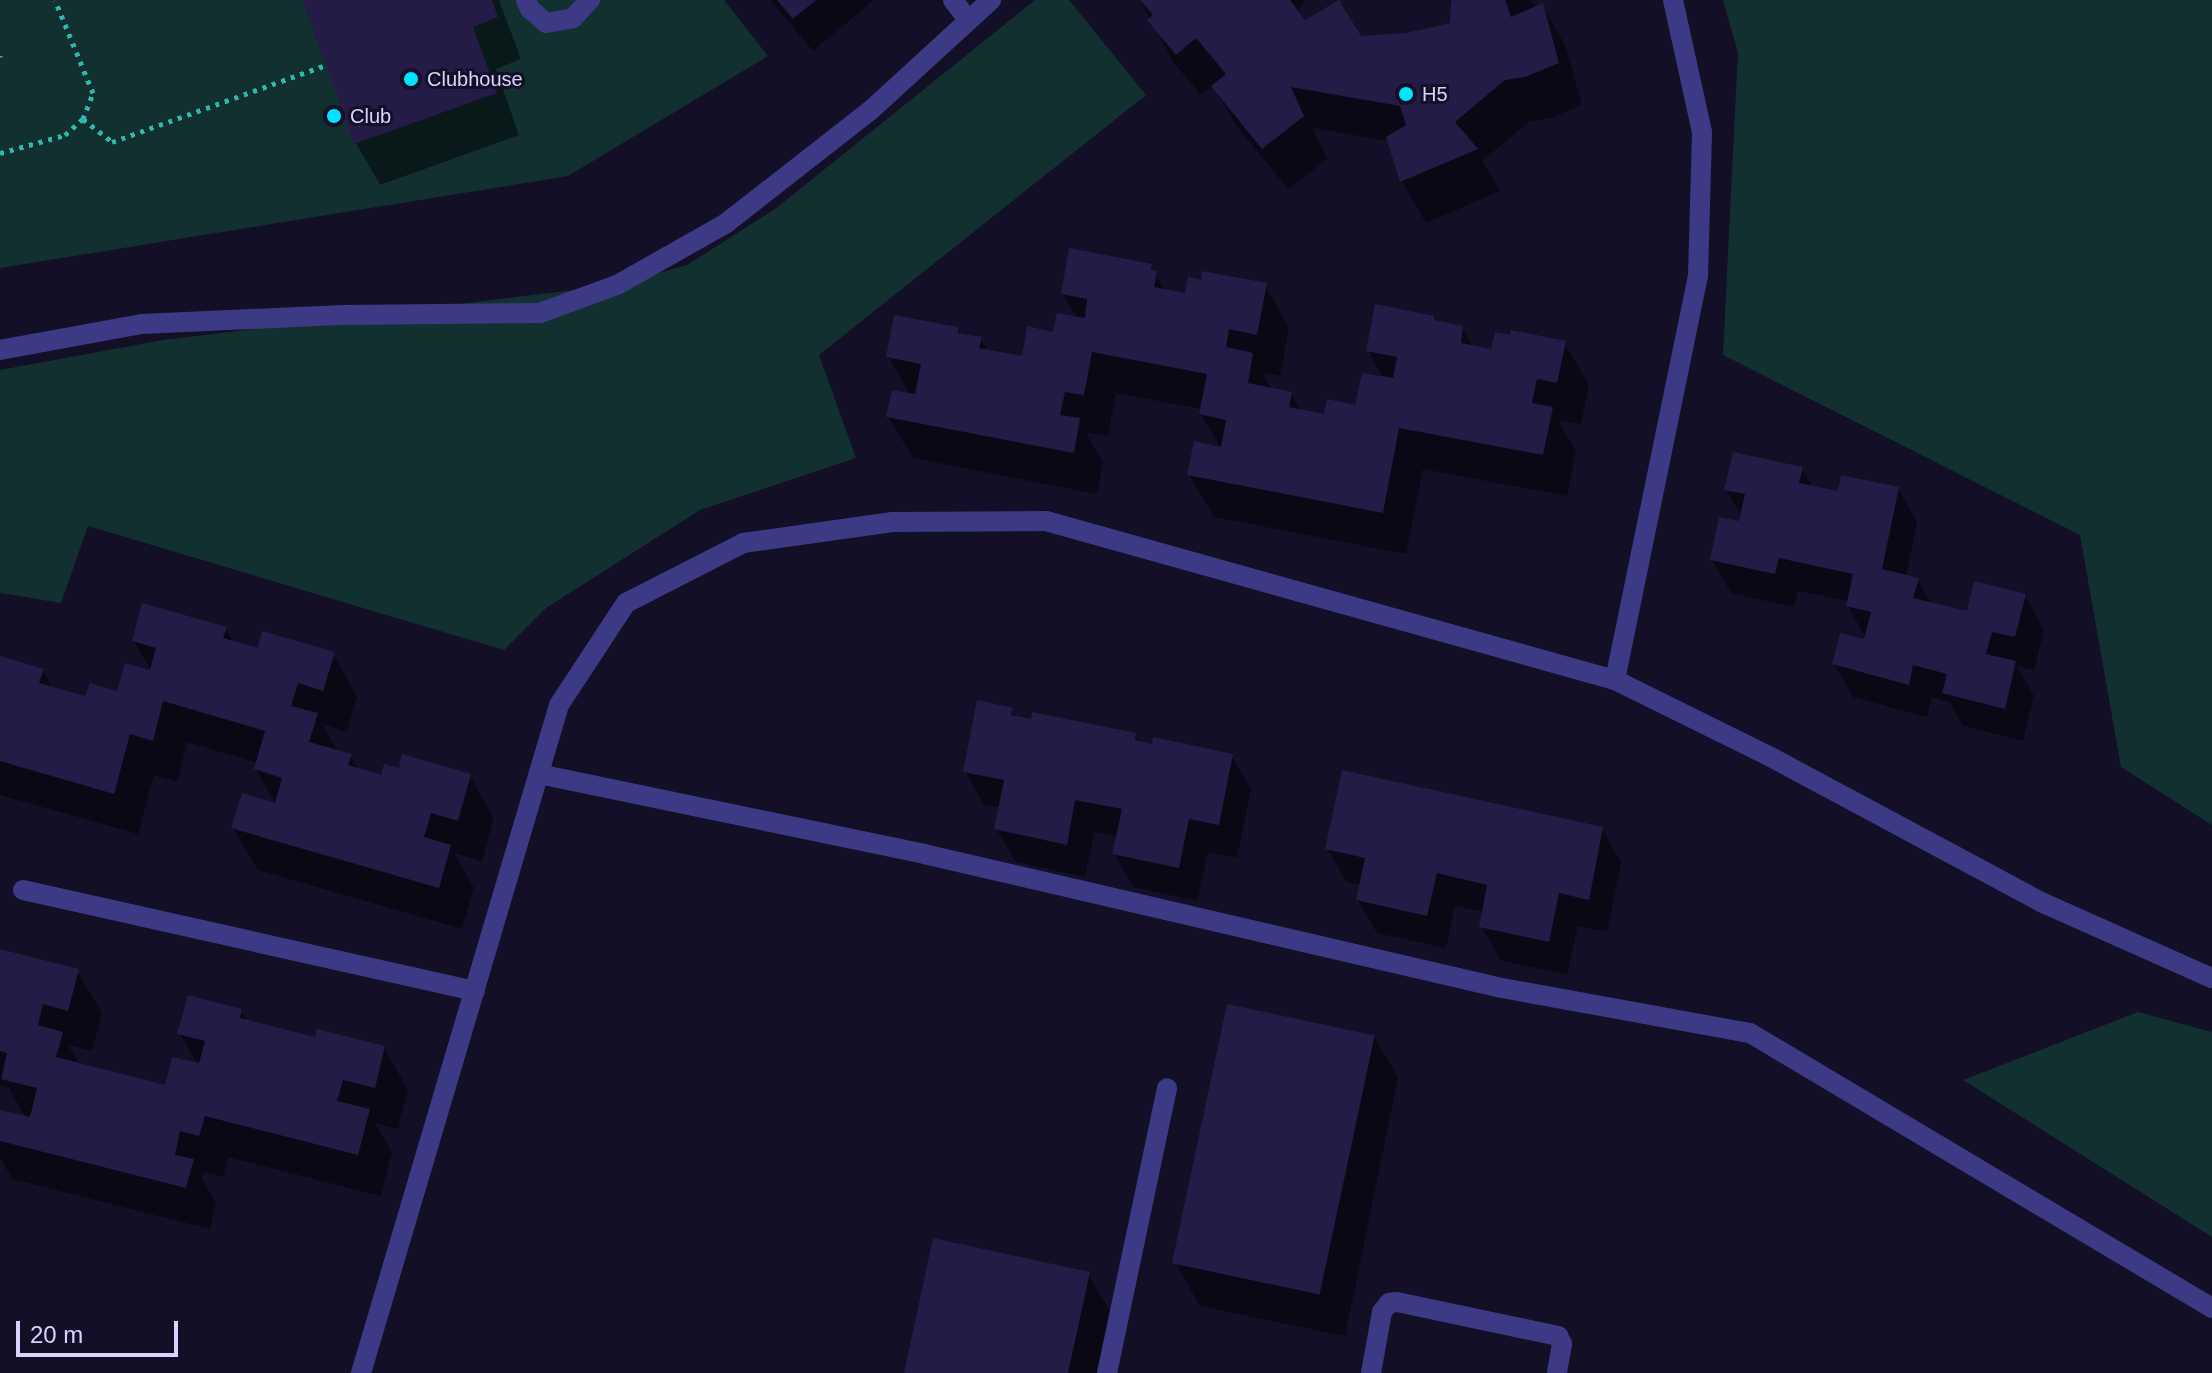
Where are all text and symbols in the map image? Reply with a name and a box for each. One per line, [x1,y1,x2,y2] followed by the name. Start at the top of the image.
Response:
[427,67,523,91] place label: Clubhouse
[402,70,420,88] marker: Clubhouse
[1422,82,1448,106] place label: H5
[1397,85,1415,103] marker: H5
[350,104,391,128] place label: Club
[325,107,343,125] marker: Club
[20,1305,182,1355] scale bar
[30,1321,83,1348] text: 20 m

